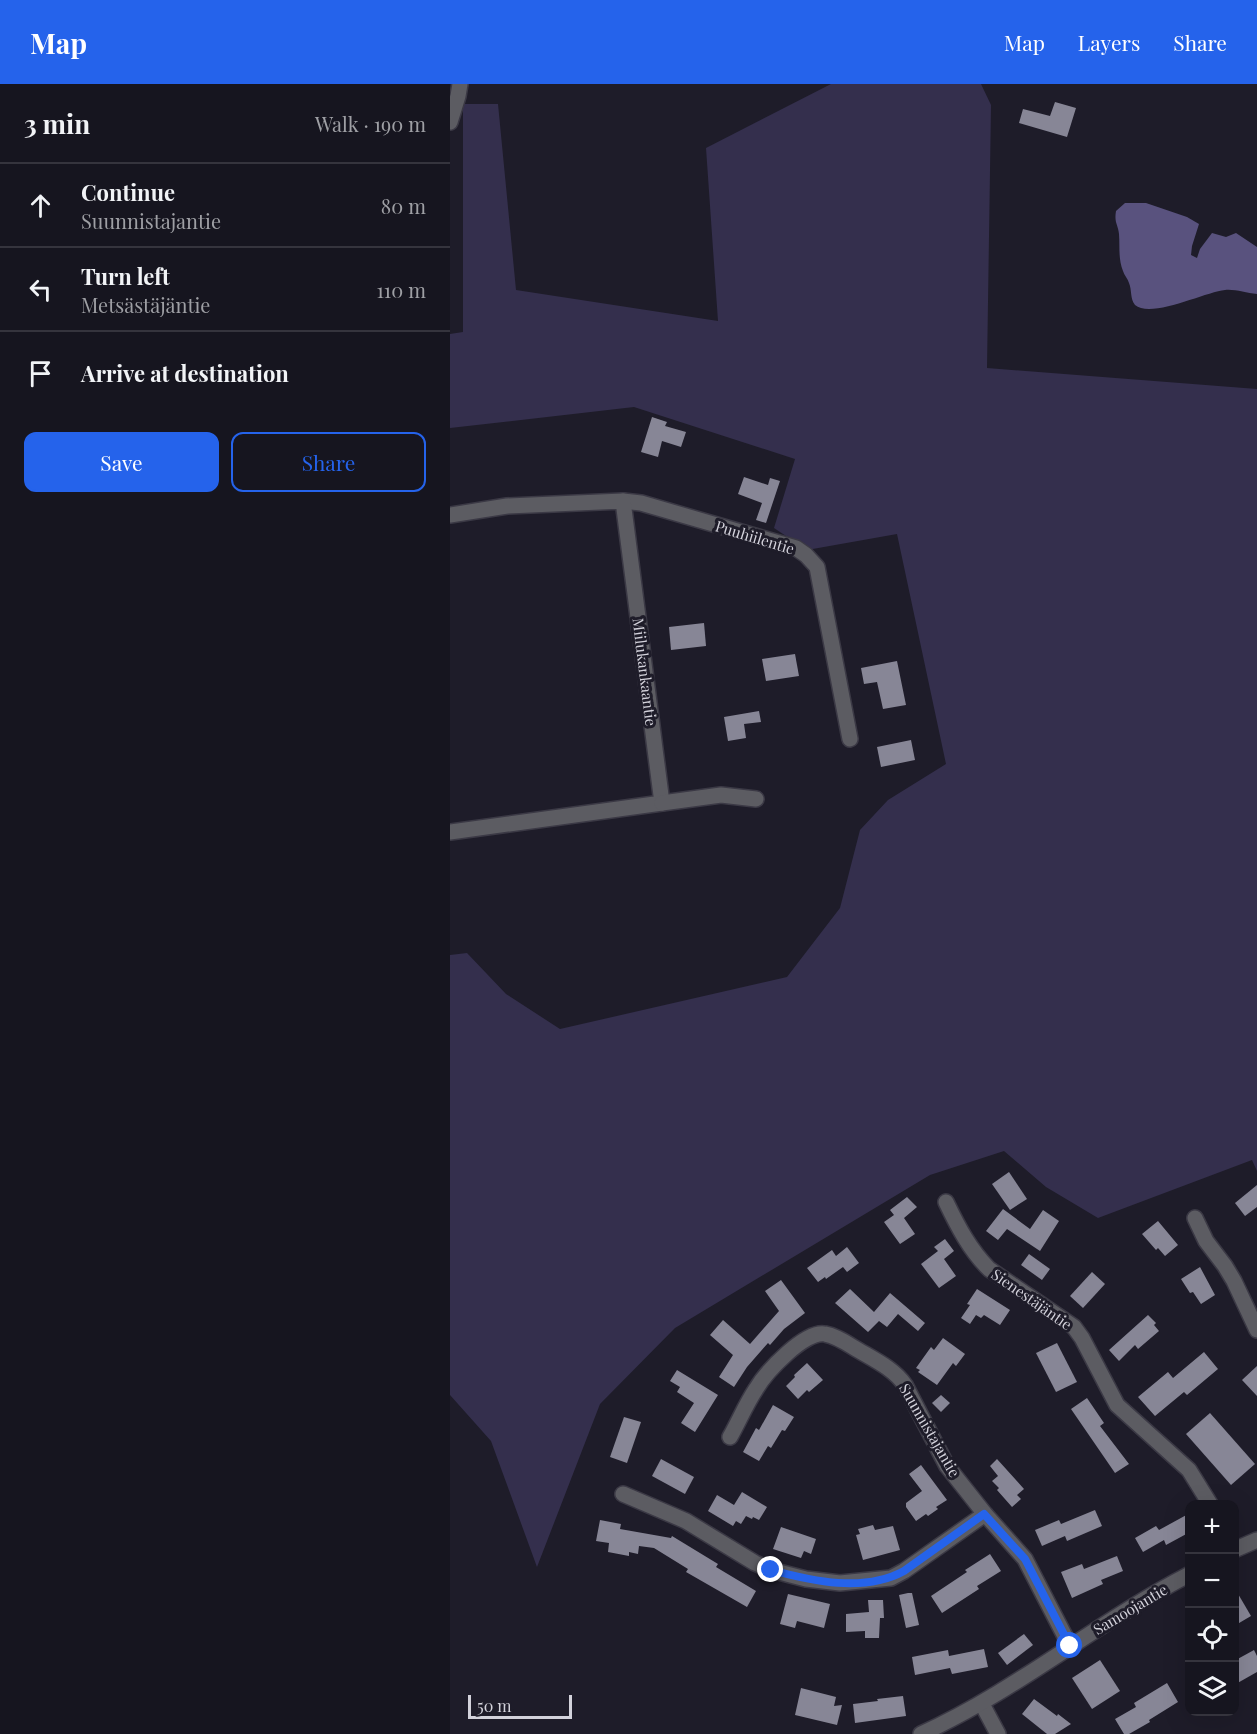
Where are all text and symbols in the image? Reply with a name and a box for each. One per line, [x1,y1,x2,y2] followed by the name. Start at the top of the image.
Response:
[30,24,87,61] text: Map
[1004,28,1045,56] text: Map
[1078,28,1140,56] text: Layers
[1173,28,1227,56] text: Share
[24,106,90,141] text: 3 min
[315,110,426,137] text: Walk · 190 m
[81,177,175,207] text: Continue
[24,189,57,222] icon: ahead
[381,192,426,219] text: 80 m
[81,207,221,234] text: Suunnistajantie
[81,261,170,291] text: Turn left
[24,273,57,306] icon: left
[376,276,426,303] text: 110 m
[81,291,210,318] text: Metsästäjäntie
[24,357,57,390] icon: arrive
[81,358,289,388] text: Arrive at destination
[24,432,219,492] button: Save
[231,432,426,492] button: Share
[713,515,797,559] street label: Puuhiilentie
[628,617,662,727] street label: Miilukankaantie
[988,1264,1076,1334] street label: Sienestäjäntie
[895,1380,965,1480] street label: Suunnistajantie
[1185,1500,1239,1716] map controls
[1185,1500,1239,1554] button: +
[1185,1554,1239,1608] button: −
[757,1556,783,1582] route end
[1089,1579,1171,1639] street label: Samoojantie
[1185,1608,1239,1662] button: locate
[1056,1632,1082,1658] route start
[1185,1662,1239,1716] button: layers
[468,1692,572,1720] scale bar
[477,1695,511,1716] text: 50 m

